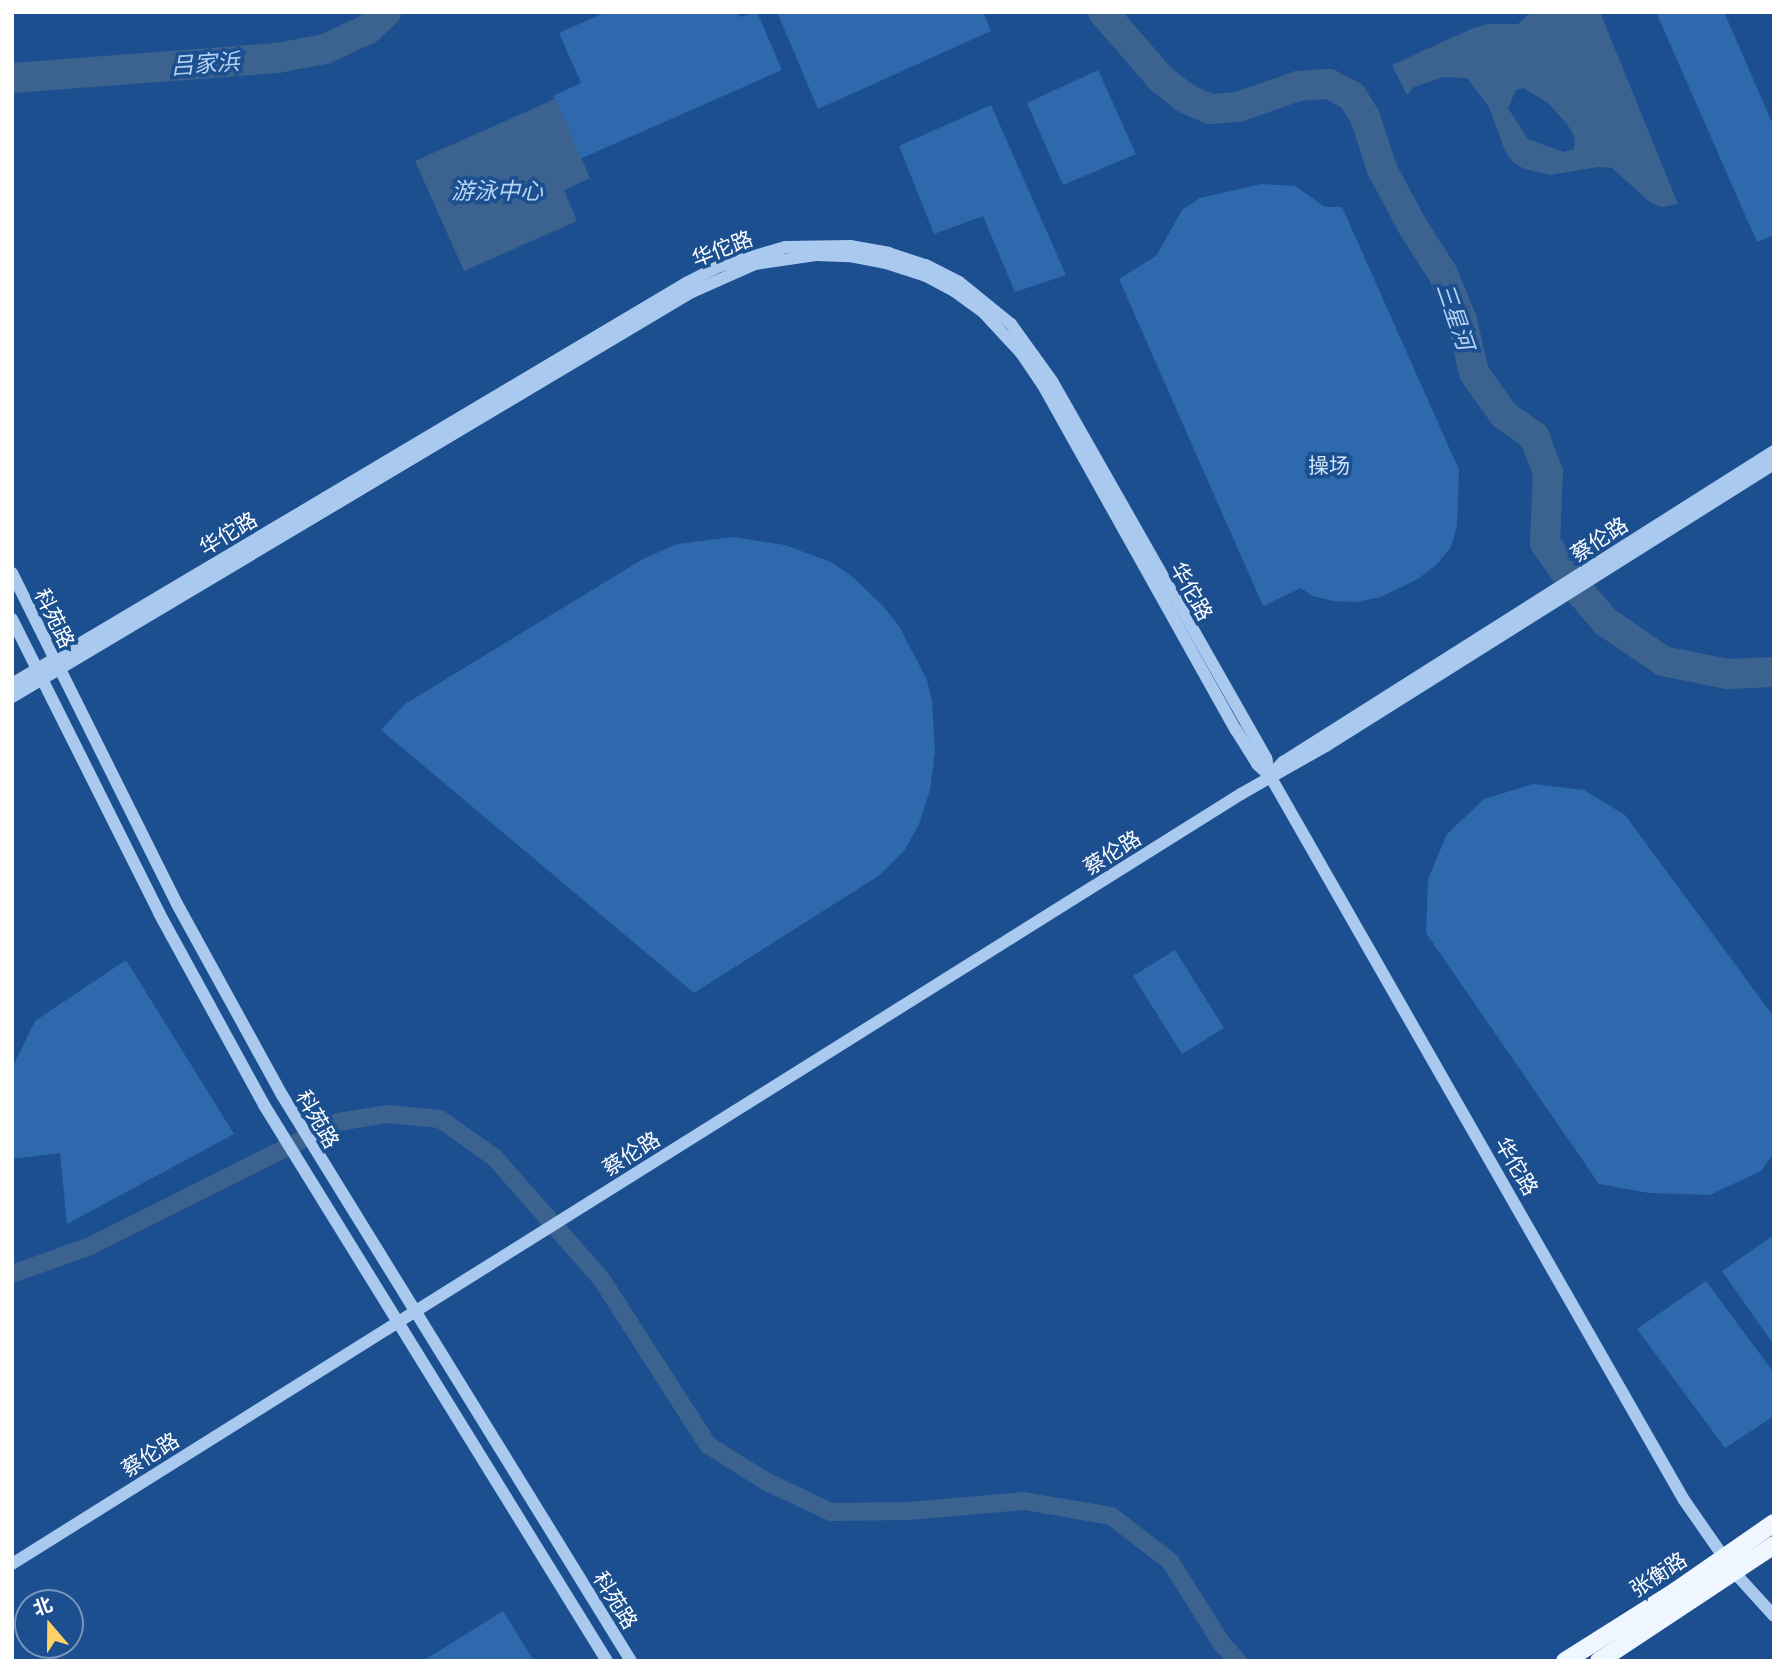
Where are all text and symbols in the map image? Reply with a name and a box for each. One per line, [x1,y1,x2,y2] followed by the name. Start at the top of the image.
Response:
[170,47,240,79] water label: 吕家浜
[451,176,543,204] water label: 游泳中心
[688,225,756,271] street label: 华佗路
[1432,279,1480,353] water label: 三星河
[1308,452,1350,478] park label: 操场
[195,506,261,560] street label: 华佗路
[1566,511,1632,567] street label: 蔡伦路
[1166,557,1218,625] street label: 华佗路
[30,584,80,652] street label: 科苑路
[1079,825,1145,879] street label: 蔡伦路
[291,1085,345,1153] street label: 科苑路
[598,1126,664,1180] street label: 蔡伦路
[1490,1132,1544,1200] street label: 华佗路
[117,1427,183,1481] street label: 蔡伦路
[1625,1546,1691,1602] street label: 张衡路
[589,1567,643,1633] street label: 科苑路
[14,1589,84,1659] north arrow
[29,1592,56,1621] text: 北

